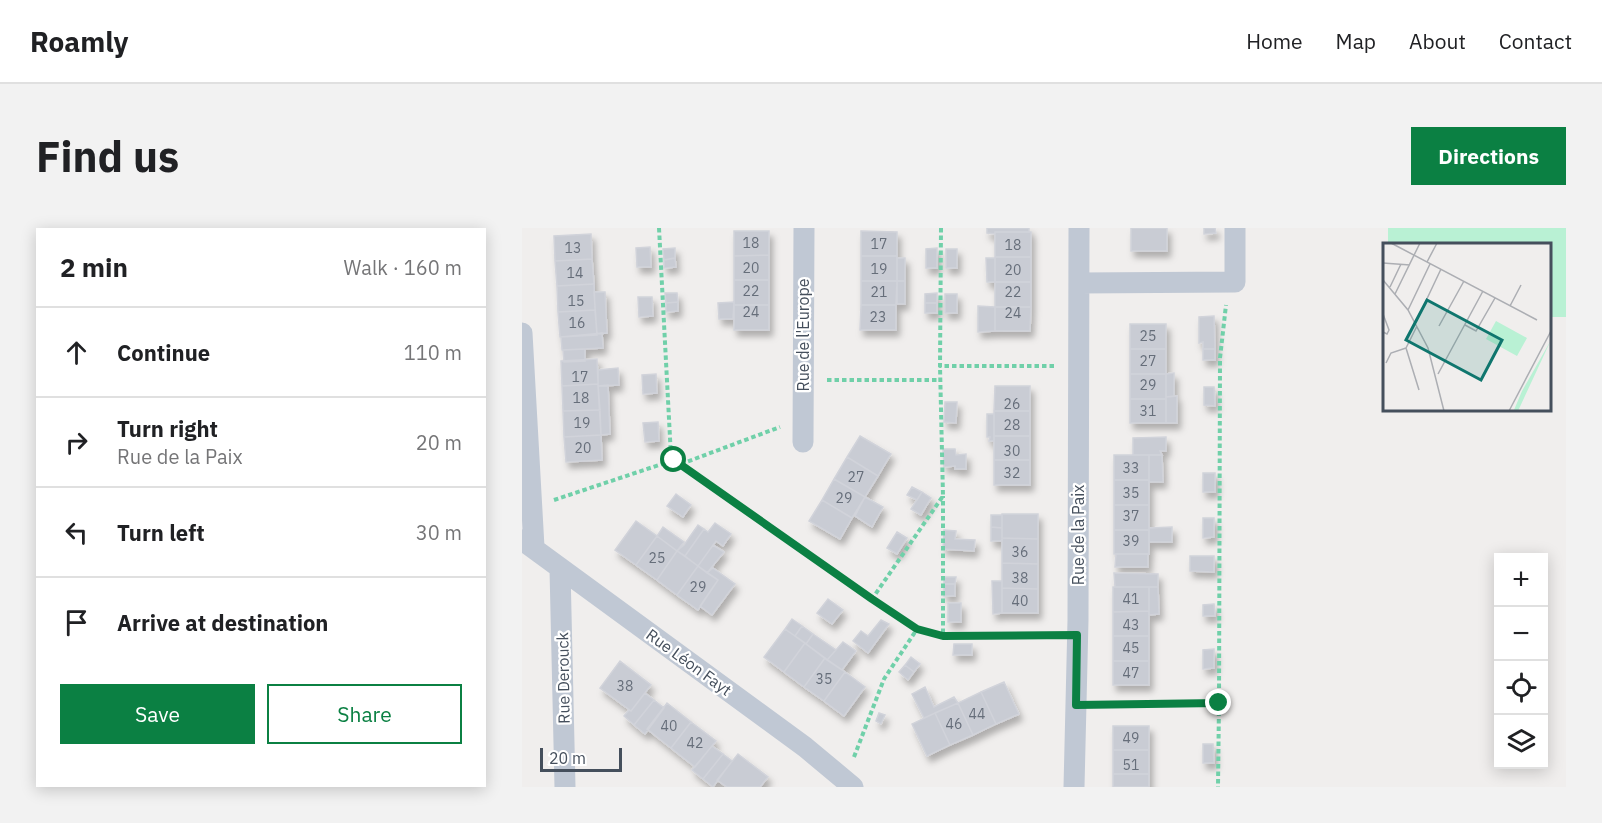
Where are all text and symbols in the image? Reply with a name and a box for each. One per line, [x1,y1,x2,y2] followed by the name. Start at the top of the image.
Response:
[30,23,128,60] text: Roamly
[1246,27,1303,55] text: Home
[1336,27,1376,55] text: Map
[1409,27,1466,55] text: About
[1499,27,1572,55] text: Contact
[1411,127,1566,185] button: Directions
[36,129,179,184] text: Find us
[743,234,759,252] house number: 18
[871,235,887,253] house number: 17
[1005,236,1021,254] house number: 18
[565,239,581,257] house number: 13
[1383,243,1551,411] inset map
[60,250,128,284] text: 2 min
[344,254,462,281] text: Walk · 160 m
[743,259,759,277] house number: 20
[871,260,887,278] house number: 19
[1005,261,1021,279] house number: 20
[567,264,583,282] house number: 14
[793,278,813,392] street label: Rue de l'Europe
[743,282,759,300] house number: 22
[871,283,887,301] house number: 21
[1005,283,1021,301] house number: 22
[568,292,584,310] house number: 15
[743,303,759,321] house number: 24
[1005,304,1021,322] house number: 24
[870,308,886,326] house number: 23
[569,314,585,332] house number: 16
[1140,327,1156,345] house number: 25
[60,336,93,369] icon: ahead
[117,338,210,367] text: Continue
[404,339,462,366] text: 110 m
[1140,352,1156,370] house number: 27
[572,368,588,386] house number: 17
[1140,376,1156,394] house number: 29
[573,389,589,407] house number: 18
[1004,395,1020,413] house number: 26
[1140,402,1156,420] house number: 31
[117,414,218,443] text: Turn right
[574,414,590,432] house number: 19
[1004,416,1020,434] house number: 28
[60,426,93,459] icon: right
[416,429,462,456] text: 20 m
[575,439,591,457] house number: 20
[1004,442,1020,460] house number: 30
[117,443,243,470] text: Rue de la Paix
[660,446,686,472] route start
[1123,459,1139,477] house number: 33
[1004,464,1020,482] house number: 32
[848,468,864,486] house number: 27
[1123,484,1139,502] house number: 35
[1068,485,1088,585] street label: Rue de la Paix
[836,489,852,507] house number: 29
[1123,507,1139,525] house number: 37
[60,516,93,549] icon: left
[117,518,205,547] text: Turn left
[416,519,462,546] text: 30 m
[1123,532,1139,550] house number: 39
[1012,543,1028,561] house number: 36
[649,549,665,567] house number: 25
[1494,553,1548,769] map controls
[1494,553,1548,607] button: +
[1012,569,1028,587] house number: 38
[690,578,706,596] house number: 29
[1123,590,1139,608] house number: 41
[1012,592,1028,610] house number: 40
[60,606,93,639] icon: arrive
[1494,607,1548,661] button: −
[117,608,328,637] text: Arrive at destination
[1123,616,1139,634] house number: 43
[642,624,736,700] street label: Rue Léon Fayt
[552,631,574,724] street label: Rue Derouck
[1123,639,1139,657] house number: 45
[1494,661,1548,715] button: locate
[1123,664,1139,682] house number: 47
[816,670,832,688] house number: 35
[617,677,633,695] house number: 38
[60,684,255,744] button: Save
[267,684,462,744] button: Share
[1205,689,1231,715] route end
[969,705,985,723] house number: 44
[946,715,962,733] house number: 46
[1494,715,1548,769] button: layers
[661,717,677,735] house number: 40
[1123,729,1139,747] house number: 49
[687,734,703,752] house number: 42
[540,745,622,772] scale bar
[549,748,586,768] text: 20 m
[1123,756,1139,774] house number: 51

